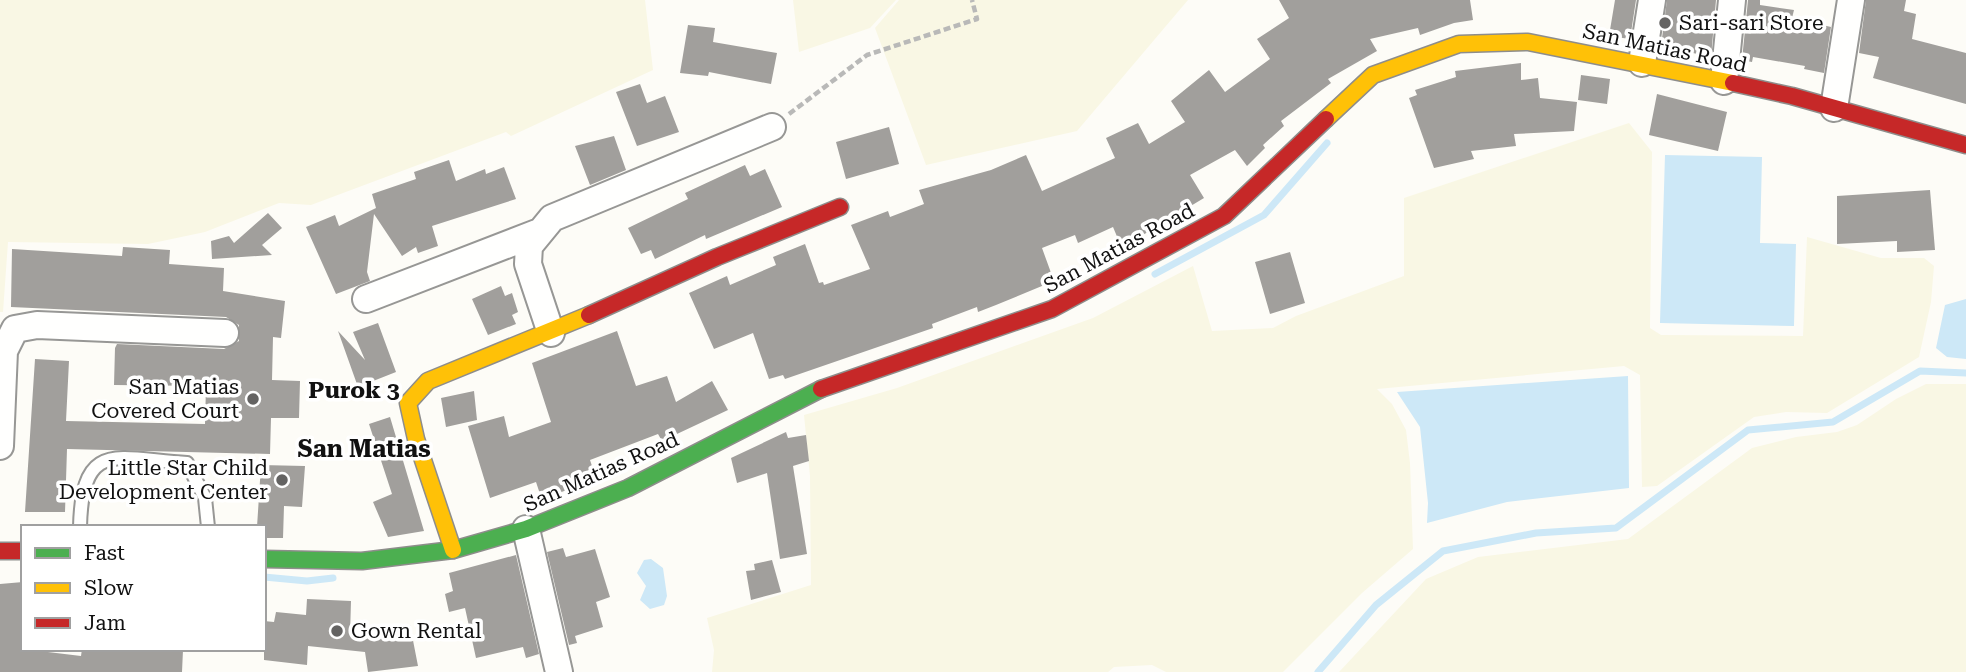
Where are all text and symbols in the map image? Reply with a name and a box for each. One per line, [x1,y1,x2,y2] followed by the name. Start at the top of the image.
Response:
[1679,11,1824,35] place label: Sari-sari Store
[1657,15,1673,31] marker: Sari-sari Store
[1581,19,1750,77] street label: San Matias Road
[1040,198,1199,298] street label: San Matias Road
[91,375,239,423] place label: San Matias Covered Court
[308,377,400,404] district label: Purok 3
[245,391,261,407] marker: San Matias Covered Court
[520,427,683,517] street label: San Matias Road
[297,435,431,463] district label: San Matias
[59,456,269,504] place label: Little Star Child Development Center
[274,472,290,488] marker: Little Star Child Development Center
[21,525,266,651] legend
[84,541,125,565] text: Fast
[84,576,134,600] text: Slow
[84,611,126,635] text: Jam
[351,619,482,643] place label: Gown Rental
[329,623,345,639] marker: Gown Rental

